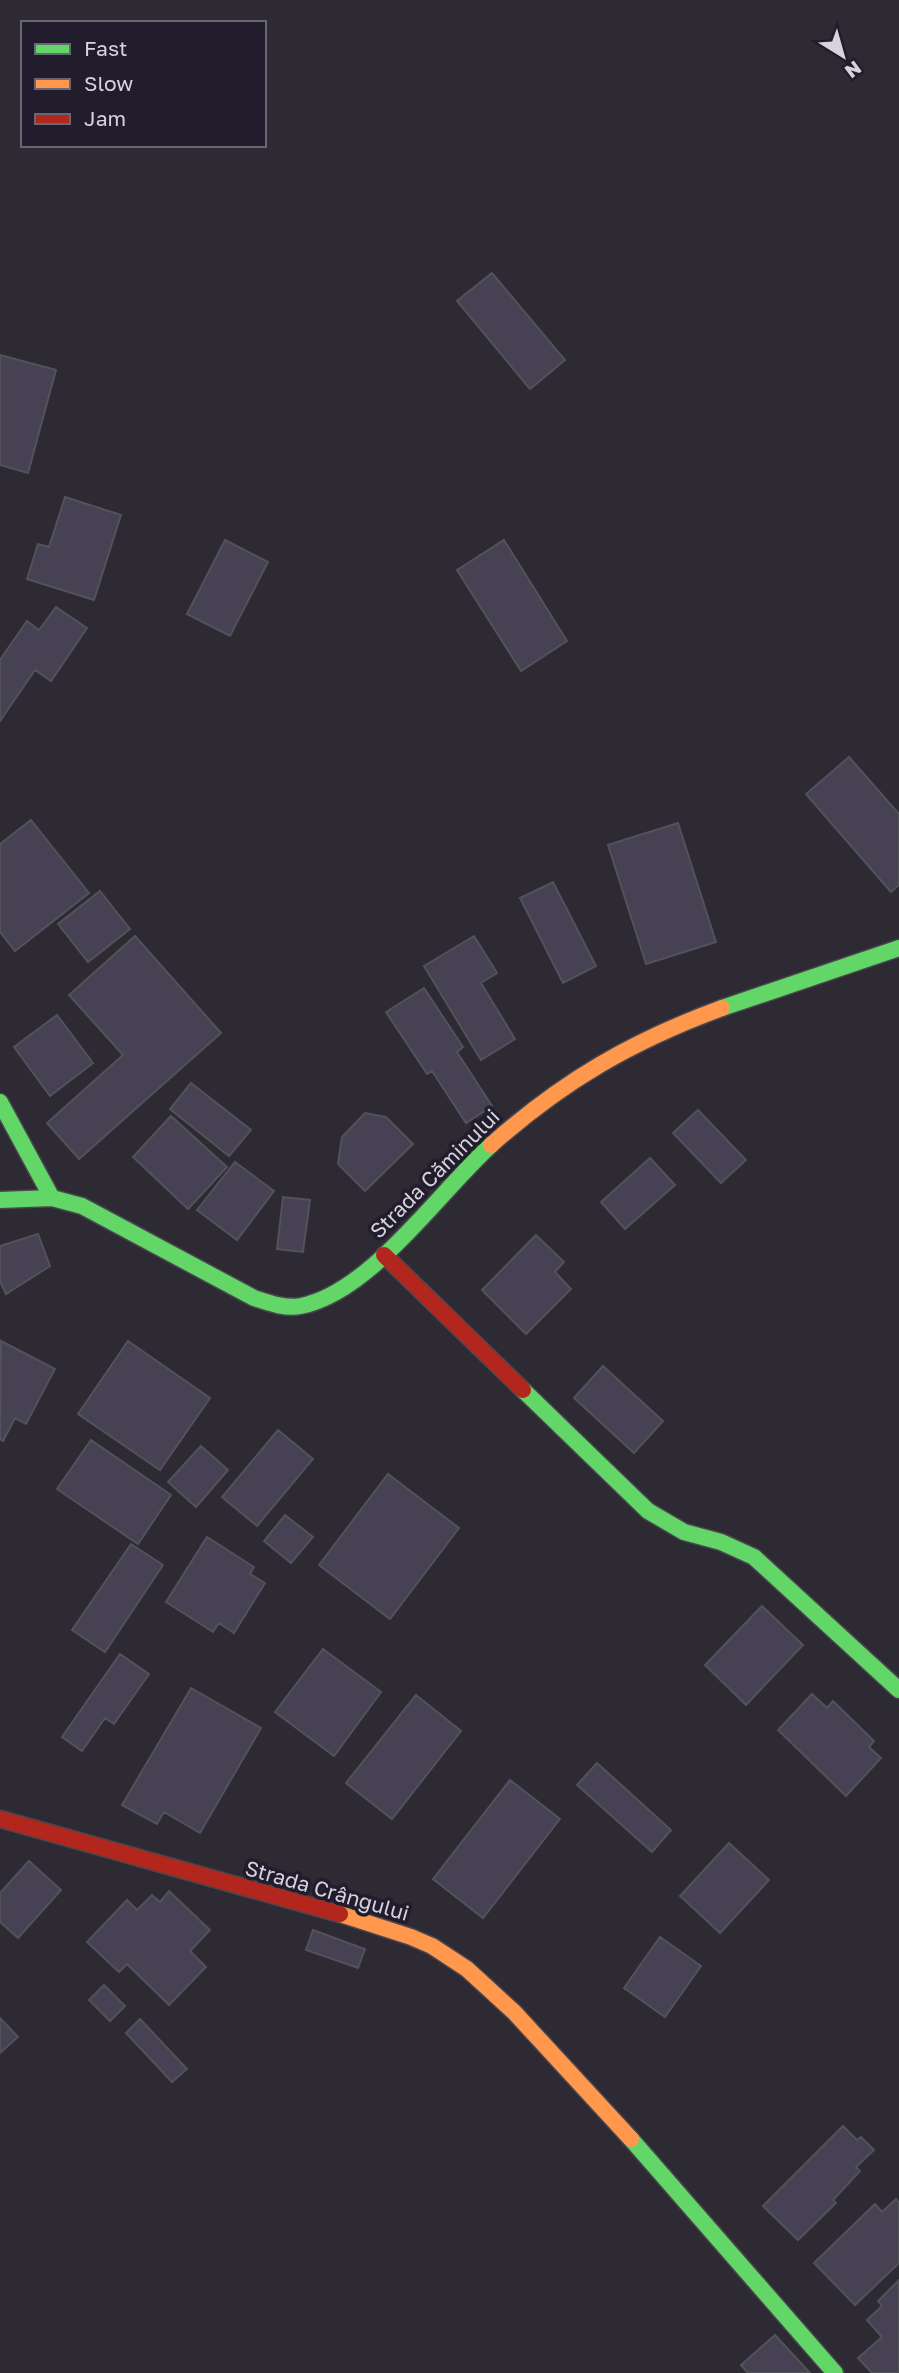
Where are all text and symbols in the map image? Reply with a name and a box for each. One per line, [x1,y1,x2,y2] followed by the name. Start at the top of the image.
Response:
[21,21,266,147] legend
[808,21,878,91] north arrow
[84,35,127,61] text: Fast
[841,56,866,84] text: N
[84,70,133,96] text: Slow
[84,105,126,131] text: Jam
[364,1103,504,1243] street label: Strada Căminului
[242,1854,412,1926] street label: Strada Crângului

